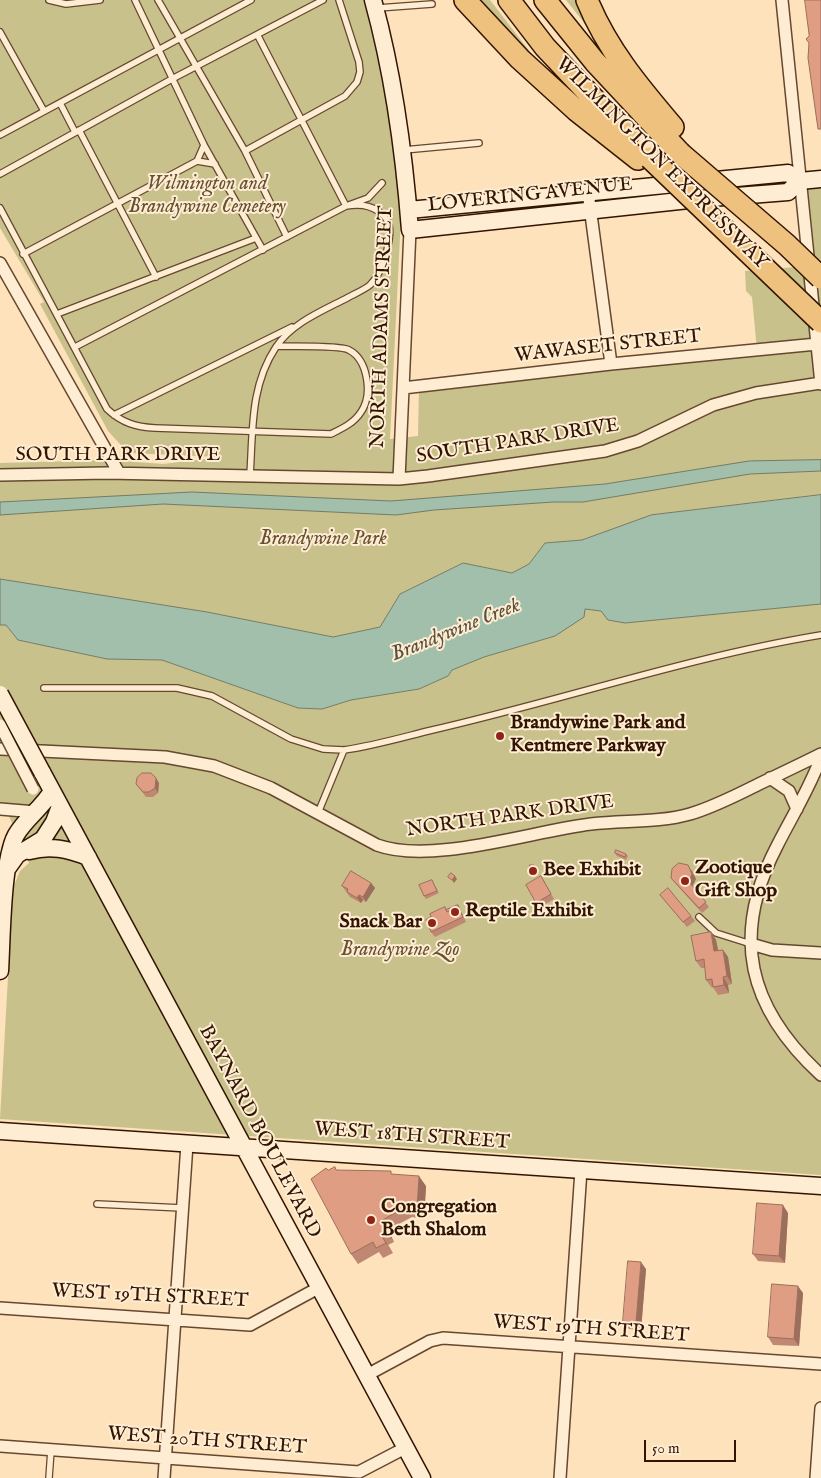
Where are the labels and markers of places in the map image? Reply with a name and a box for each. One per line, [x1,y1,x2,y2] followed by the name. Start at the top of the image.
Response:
[510,712,685,759] place label: Brandywine Park and Kentmere Parkway
[494,730,506,742] marker: Brandywine Park and Kentmere Parkway
[695,857,777,904] place label: Zootique Gift Shop
[543,859,641,883] place label: Bee Exhibit
[527,865,539,877] marker: Bee Exhibit
[679,875,691,887] marker: Zootique Gift Shop
[465,900,594,924] place label: Reptile Exhibit
[449,906,461,918] marker: Reptile Exhibit
[340,911,422,935] place label: Snack Bar
[426,917,438,929] marker: Snack Bar
[381,1196,497,1243] place label: Congregation Beth Shalom
[365,1214,377,1226] marker: Congregation Beth Shalom

